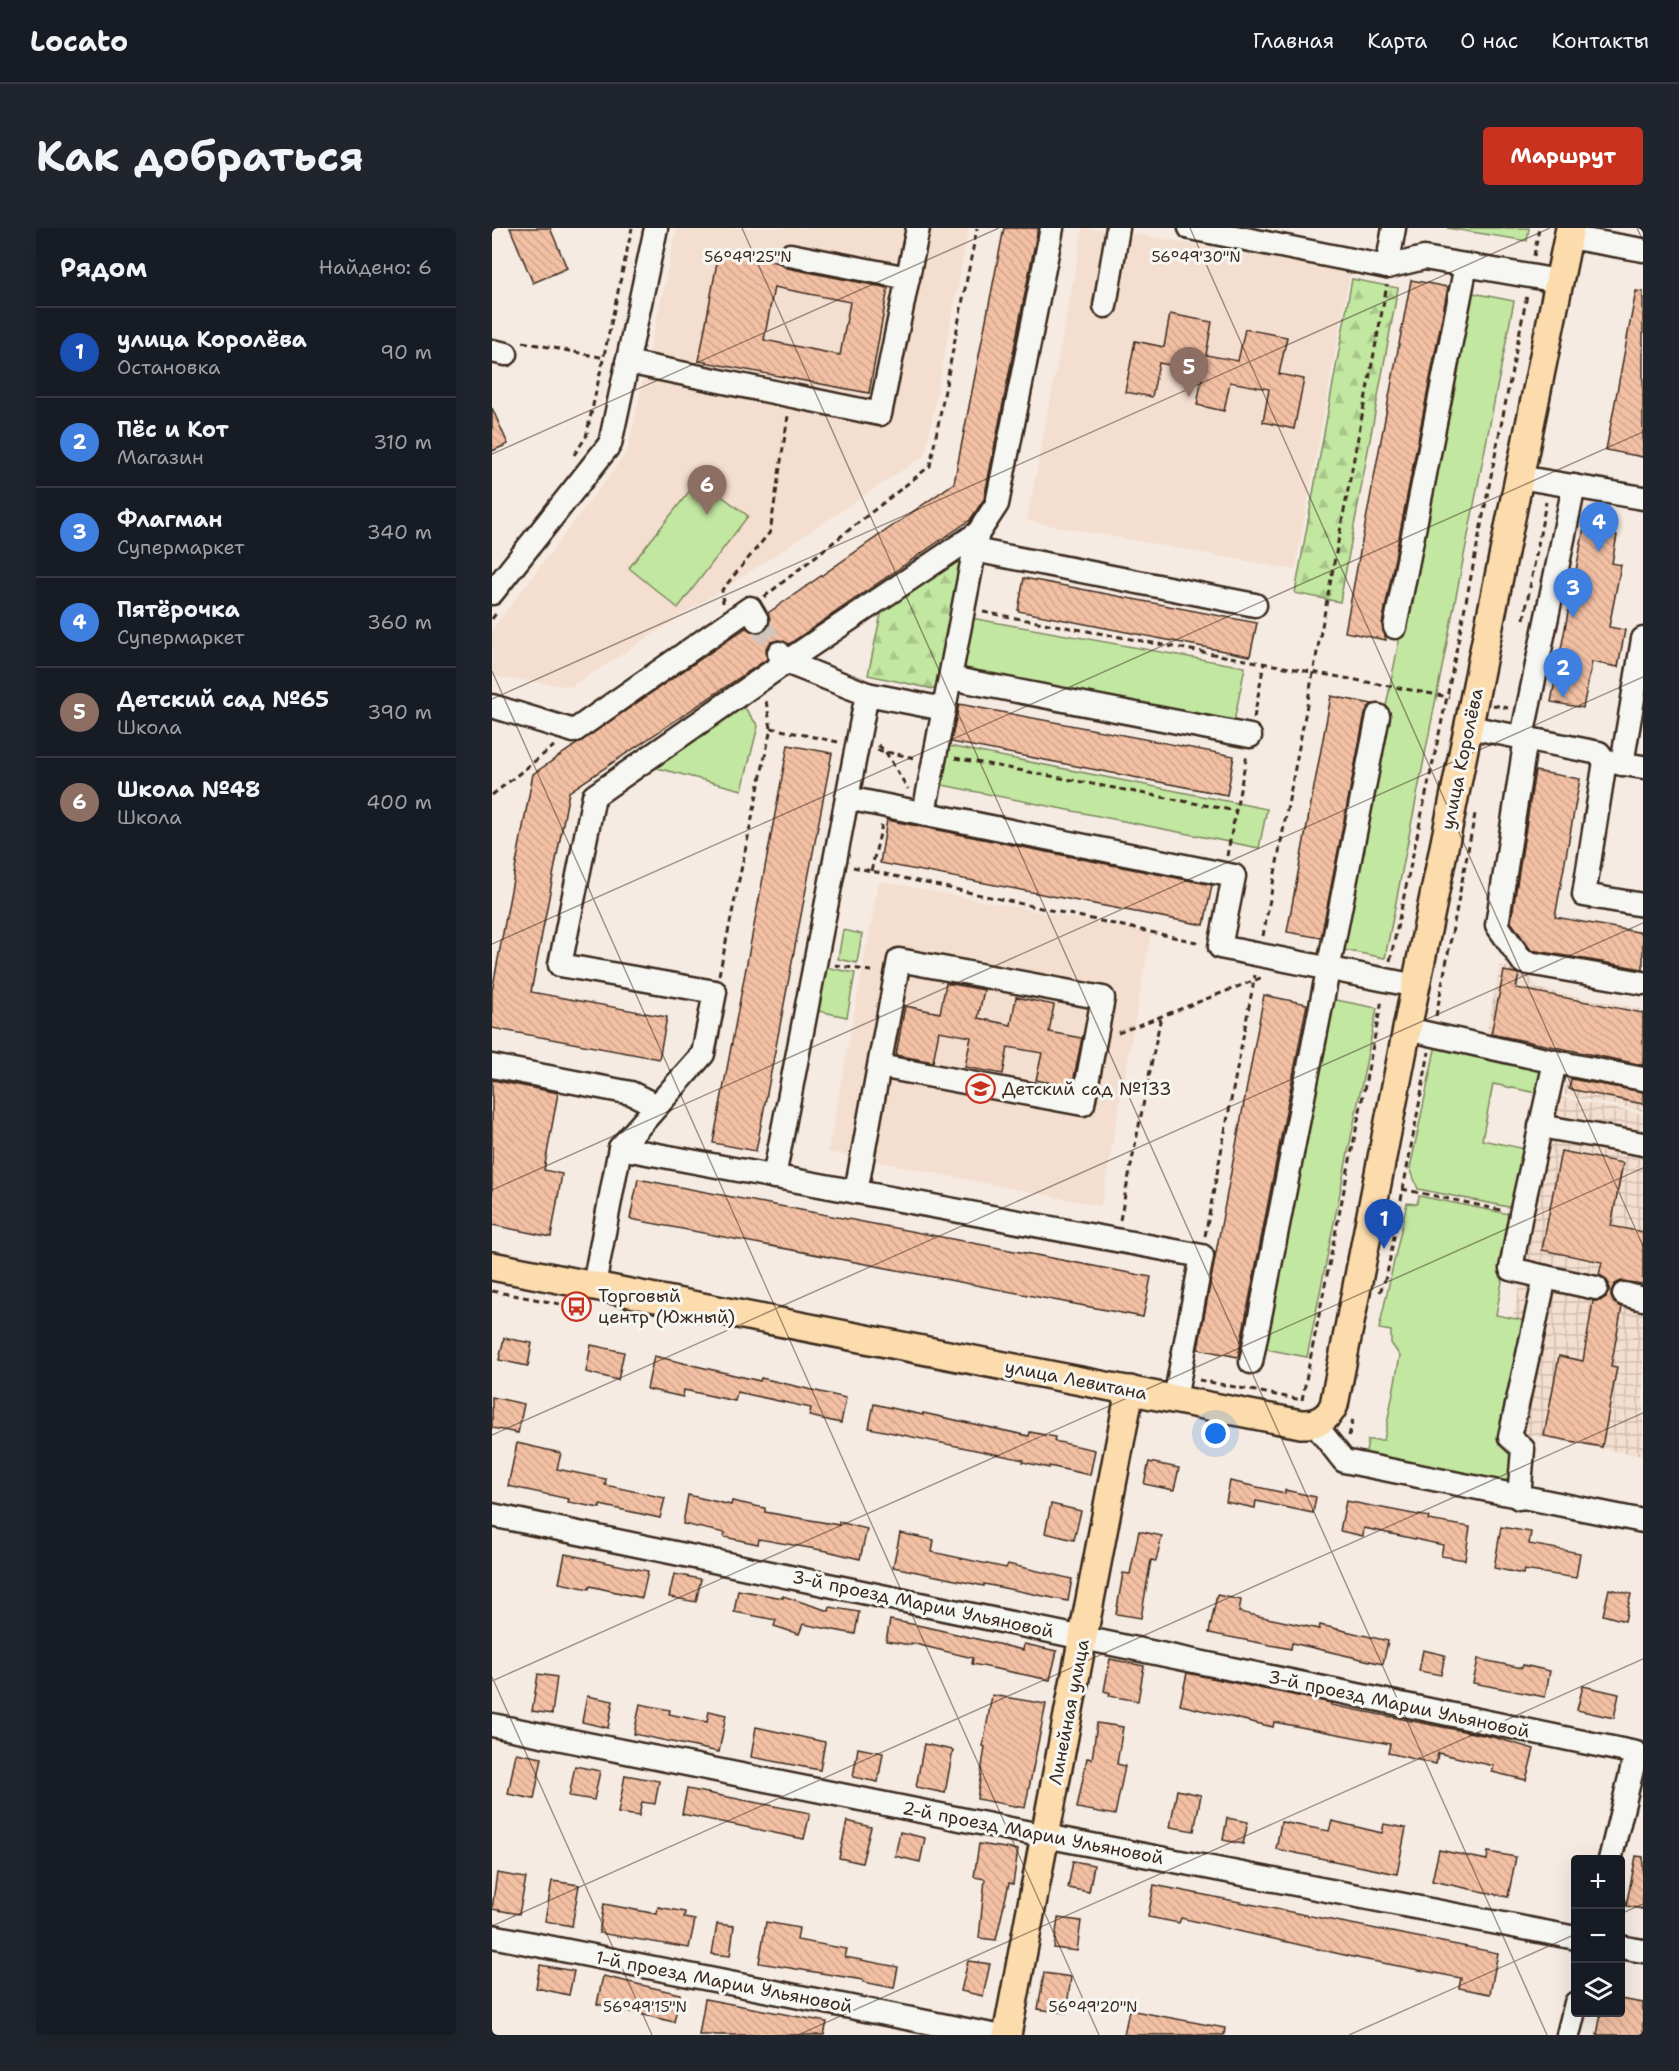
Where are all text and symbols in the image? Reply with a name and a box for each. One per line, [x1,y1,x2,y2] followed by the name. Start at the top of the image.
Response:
[30,22,128,60] text: Locato
[1253,27,1334,55] text: Главная
[1367,27,1427,55] text: Карта
[1460,27,1518,55] text: О нас
[1551,27,1649,55] text: Контакты
[1483,127,1643,185] button: Маршрут
[36,128,364,184] text: Как добраться
[704,247,792,267] text: 56°49'25"N
[1151,247,1241,267] text: 56°49'30"N
[60,250,147,285] text: Рядом
[319,254,432,280] text: Найдено: 6
[117,325,307,354] text: улица Королёва
[75,339,84,365] text: 1
[380,339,432,365] text: 90 m
[1170,348,1208,397] pin: 5
[117,354,221,380] text: Остановка
[117,415,229,444] text: Пёс и Кот
[73,429,87,455] text: 2
[373,429,432,455] text: 310 m
[117,444,204,470] text: Магазин
[688,466,726,515] pin: 6
[1580,502,1618,552] pin: 4
[117,505,223,534] text: Флагман
[73,519,87,545] text: 3
[367,519,432,545] text: 340 m
[117,534,244,560] text: Супермаркет
[1554,568,1592,618] pin: 3
[117,595,240,624] text: Пятёрочка
[73,609,87,635] text: 4
[367,609,432,635] text: 360 m
[117,624,244,650] text: Супермаркет
[1544,648,1582,698] pin: 2
[117,685,329,714] text: Детский сад №65
[1435,686,1489,832] street label: улица Королёва
[73,699,86,725] text: 5
[367,699,432,725] text: 390 m
[117,714,182,740] text: Школа
[117,775,260,804] text: Школа №48
[73,789,87,815] text: 6
[366,789,432,815] text: 400 m
[117,804,182,830] text: Школа
[965,1073,997,1105] school or university icon: Детский сад №133
[1002,1077,1172,1101] place label: Детский сад №133
[1364,1200,1404,1249] pin: 1
[598,1284,735,1329] place label: Торговый центр (Южный)
[561,1290,593,1322] bus stop icon: Торговый центр (Южный)
[1003,1354,1149,1406] street label: улица Левитана
[1201,1419,1230,1448] your location
[790,1565,1056,1644] street label: 3-й проезд Марии Ульяновой
[1043,1637,1095,1787] street label: Линейная улица
[1266,1665,1532,1744] street label: 3-й проезд Марии Ульяновой
[900,1796,1166,1870] street label: 2-й проезд Марии Ульяновой
[1571,1855,1625,2017] map controls
[1571,1855,1625,1909] button: +
[1571,1909,1625,1963] button: −
[593,1945,855,2019] street label: 1-й проезд Марии Ульяновой
[1571,1963,1625,2017] button: layers
[603,1997,687,2017] text: 56°49'15"N
[1048,1997,1138,2017] text: 56°49'20"N

